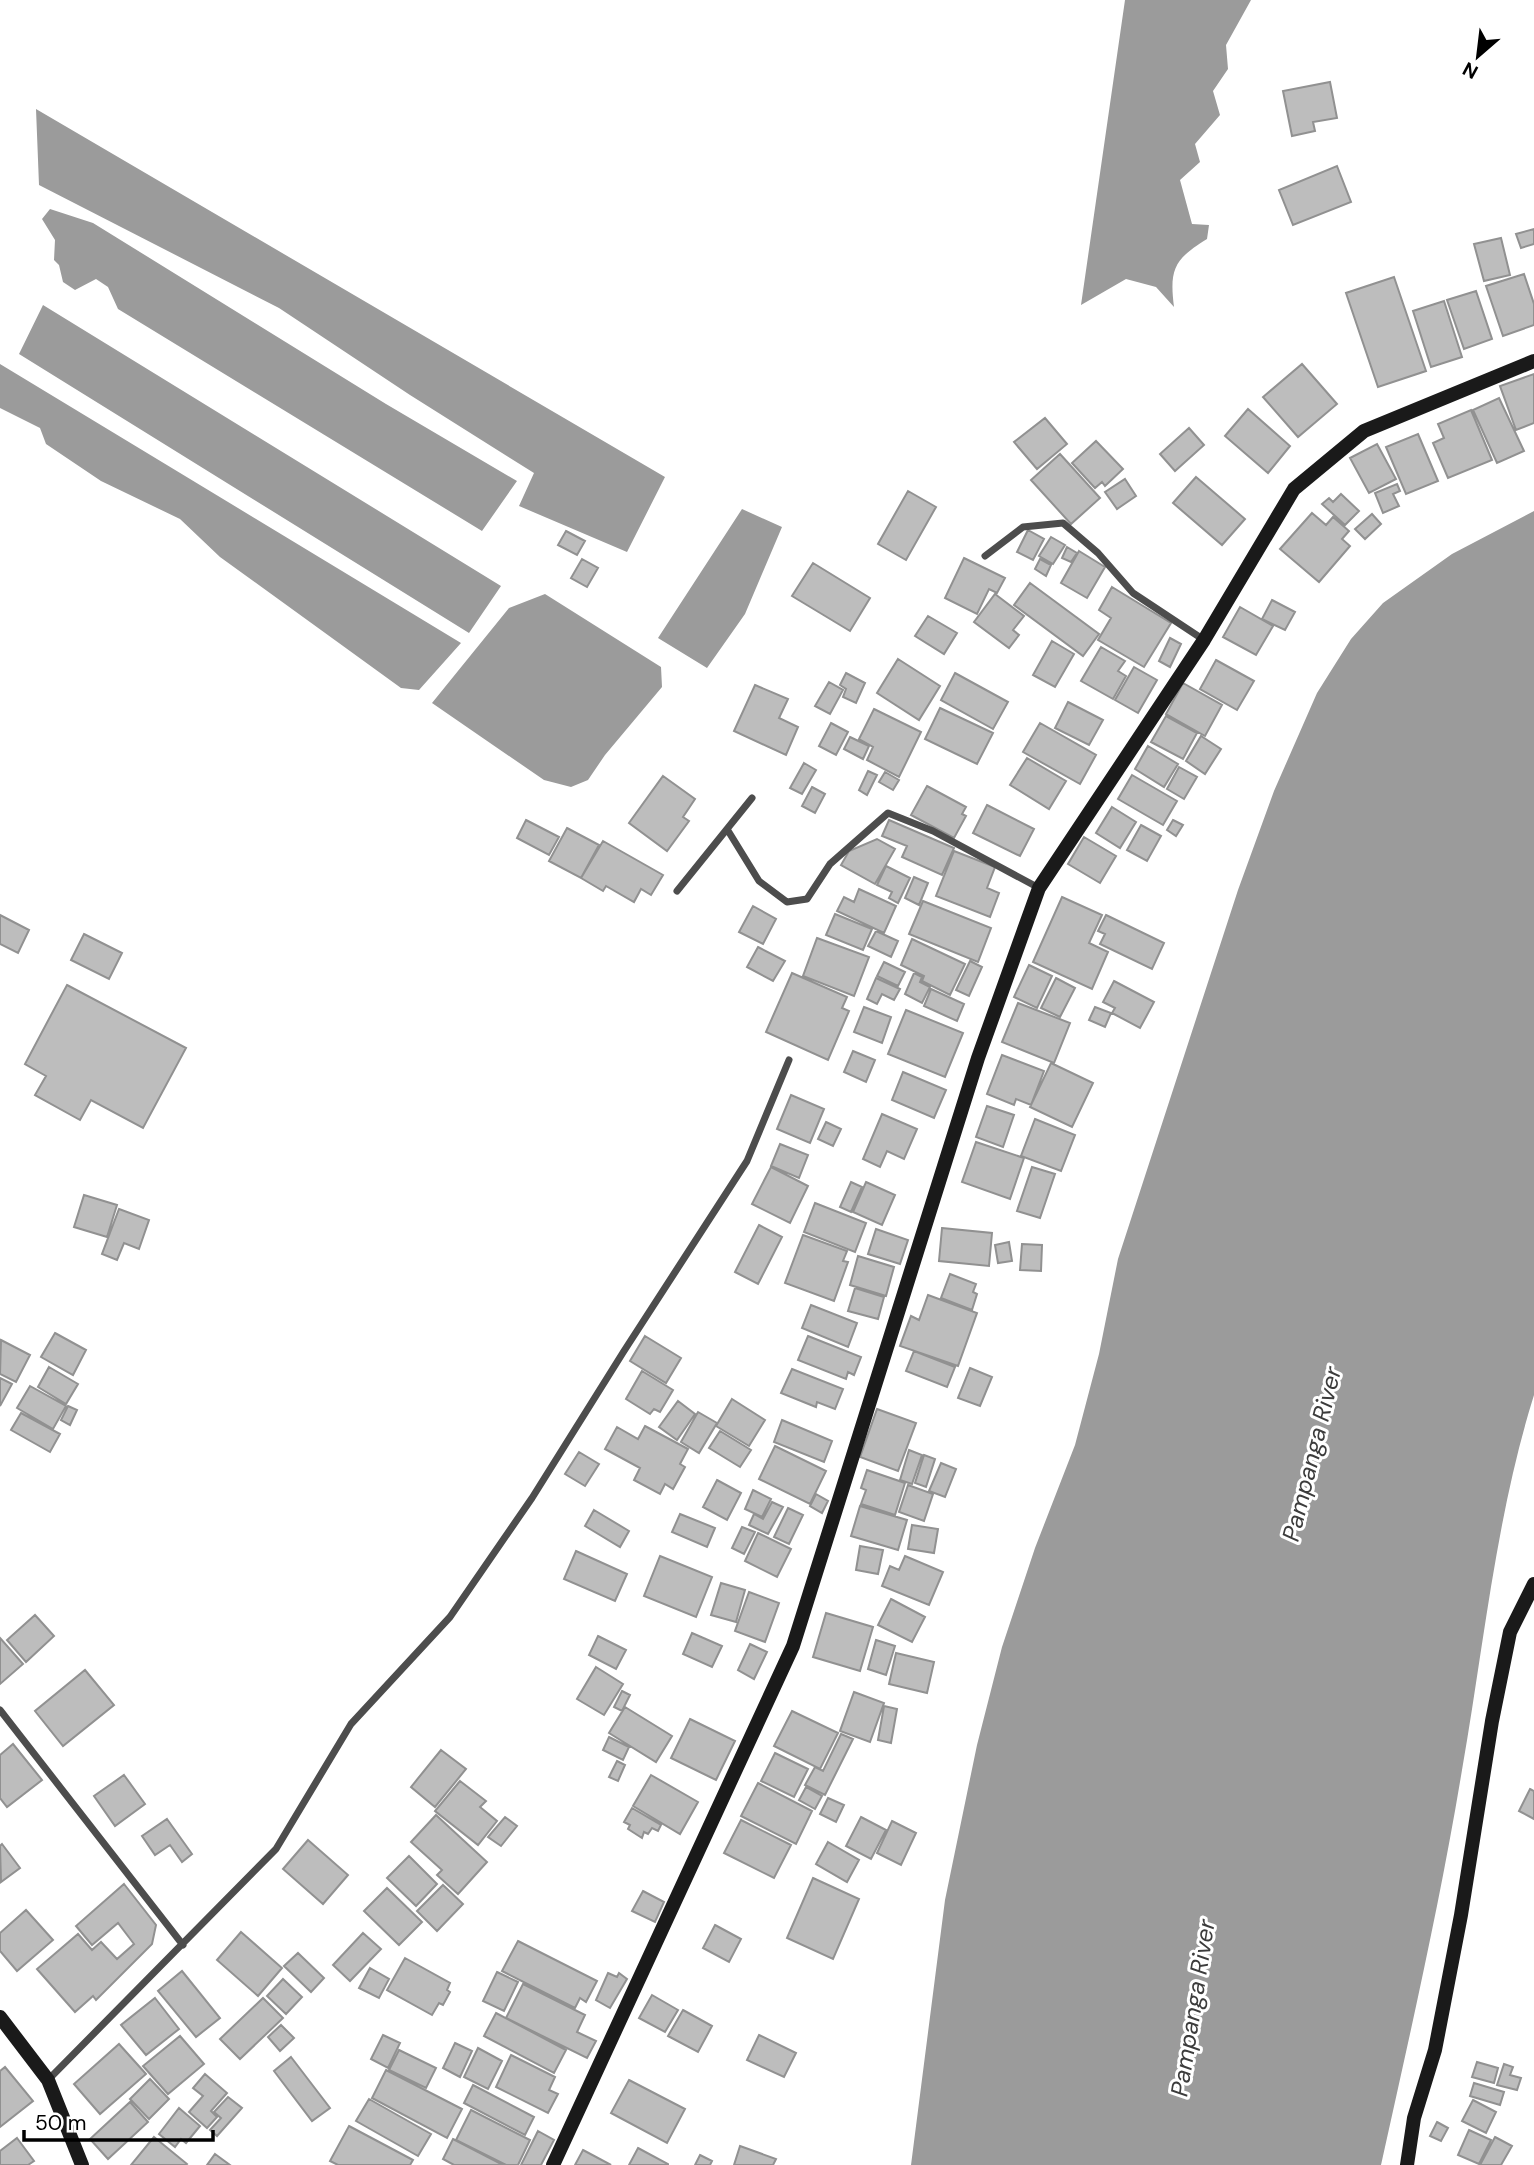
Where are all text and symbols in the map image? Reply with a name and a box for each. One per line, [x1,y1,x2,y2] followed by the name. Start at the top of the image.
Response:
[1443,21,1513,91] north arrow
[1458,56,1482,85] text: N
[1275,1362,1348,1544] water label: Pampanga River
[1163,1916,1222,2099] water label: Pampanga River
[24,2098,214,2142] scale bar
[35,2109,86,2137] text: 50 m

